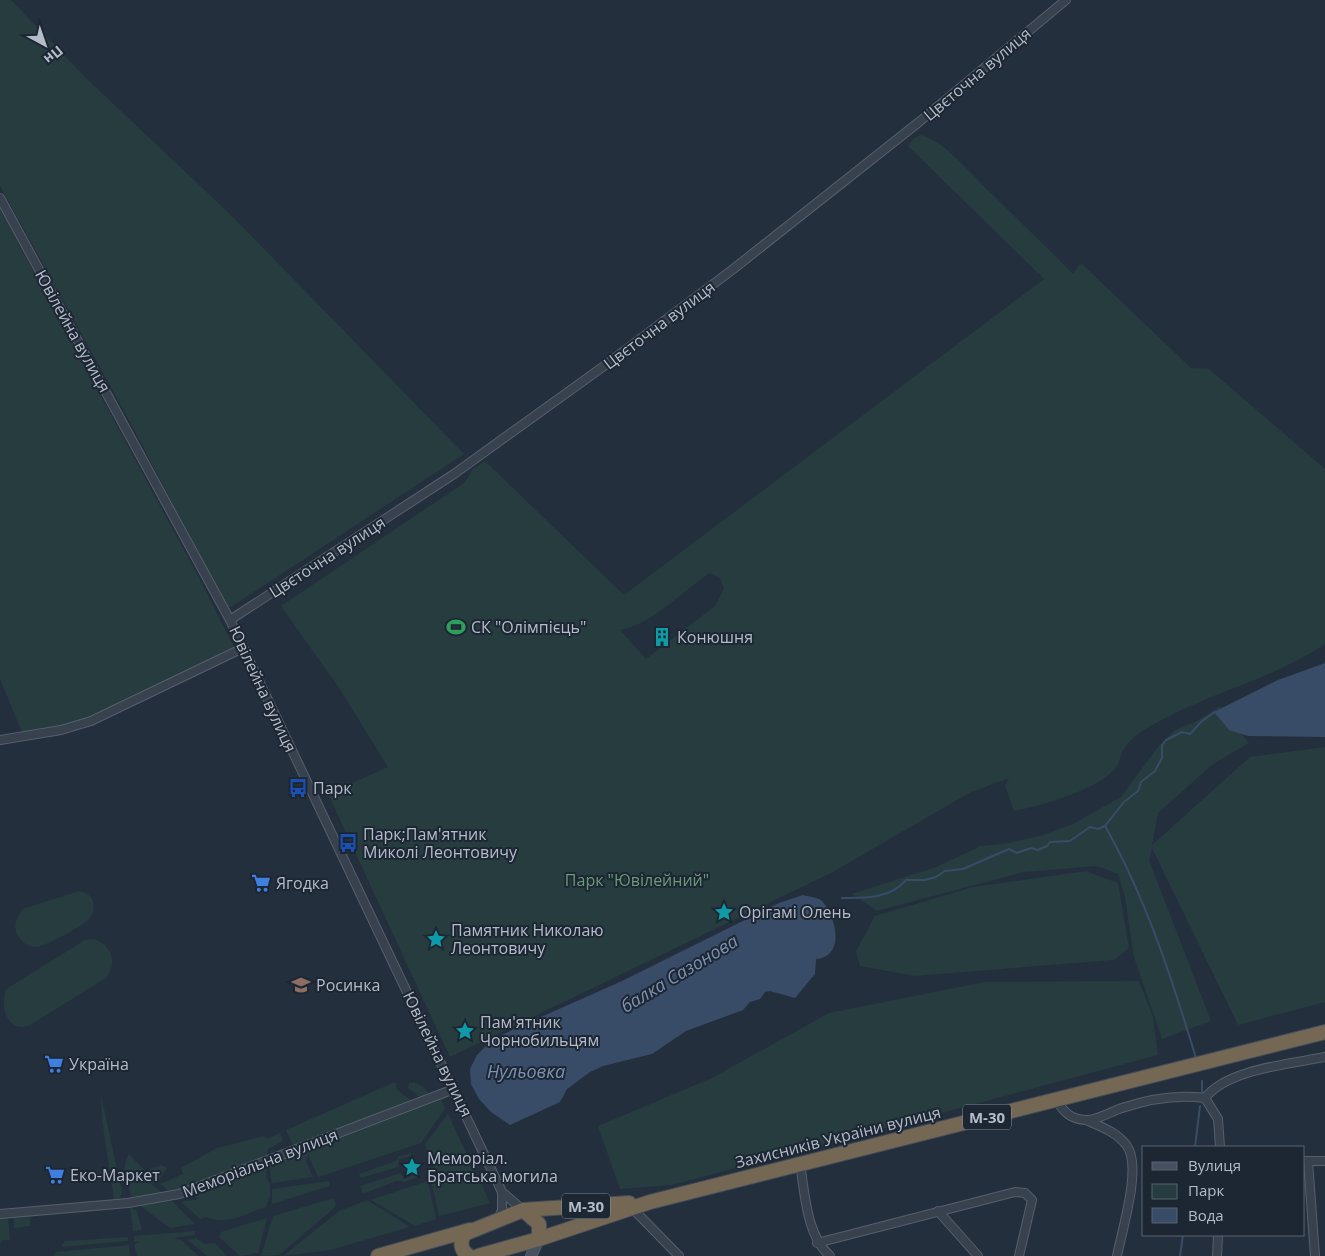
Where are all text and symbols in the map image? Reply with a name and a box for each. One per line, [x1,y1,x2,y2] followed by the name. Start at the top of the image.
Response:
[20,20,70,70] north arrow
[918,22,1036,126] street label: Цвєточна вулиця
[40,42,67,69] text: Пн
[30,266,116,396] street label: Ювілейна вулиця
[599,276,719,374] street label: Цвєточна вулиця
[265,511,389,603] street label: Цвєточна вулиця
[445,616,467,638] sports icon: СК "Олімпієць"
[471,616,586,638] place label: СК "Олімпієць"
[224,622,302,756] street label: Ювілейна вулиця
[651,626,673,648] building icon: Конюшня
[677,626,753,648] place label: Конюшня
[287,777,309,799] bus stop icon: Парк
[313,777,352,799] place label: Парк
[363,823,518,863] place label: Парк;Пам'ятник Миколі Леонтовичу
[337,832,359,854] bus stop icon: Парк;Пам'ятник Миколі Леонтовичу
[565,869,709,891] park label: Парк "Ювілейний"
[250,872,272,894] supermarket icon: Ягодка
[276,872,329,894] place label: Ягодка
[713,901,735,923] place icon: Орігамі Олень
[739,901,851,923] place label: Орігамі Олень
[451,919,604,959] place label: Памятник Николаю Леонтовичу
[425,928,447,950] place icon: Памятник Николаю Леонтовичу
[616,929,742,1017] water label: балка Сазонова
[290,974,312,996] school or university icon: Росинка
[316,974,380,996] place label: Росинка
[398,988,478,1120] street label: Ювілейна вулиця
[480,1011,599,1051] place label: Пам'ятник Чорнобильцям
[454,1020,476,1042] place icon: Пам'ятник Чорнобильцям
[43,1053,65,1075] supermarket icon: Україна
[69,1053,129,1075] place label: Україна
[487,1059,565,1083] water label: Нульовка
[733,1101,943,1173] street label: Захисників України вулиця
[963,1104,1011,1130] road number: М-30
[179,1123,341,1203] street label: Меморіальна вулиця
[1142,1146,1305,1236] legend
[427,1147,558,1187] place label: Меморіал. Братська могила
[1188,1155,1241,1175] text: Вулиця
[401,1156,423,1178] place icon: Меморіал. Братська могила
[44,1164,66,1186] supermarket icon: Еко-Маркет
[70,1164,160,1186] place label: Еко-Маркет
[1188,1180,1224,1200] text: Парк
[562,1194,610,1218] road number: М-30
[1188,1205,1224,1225] text: Вода

